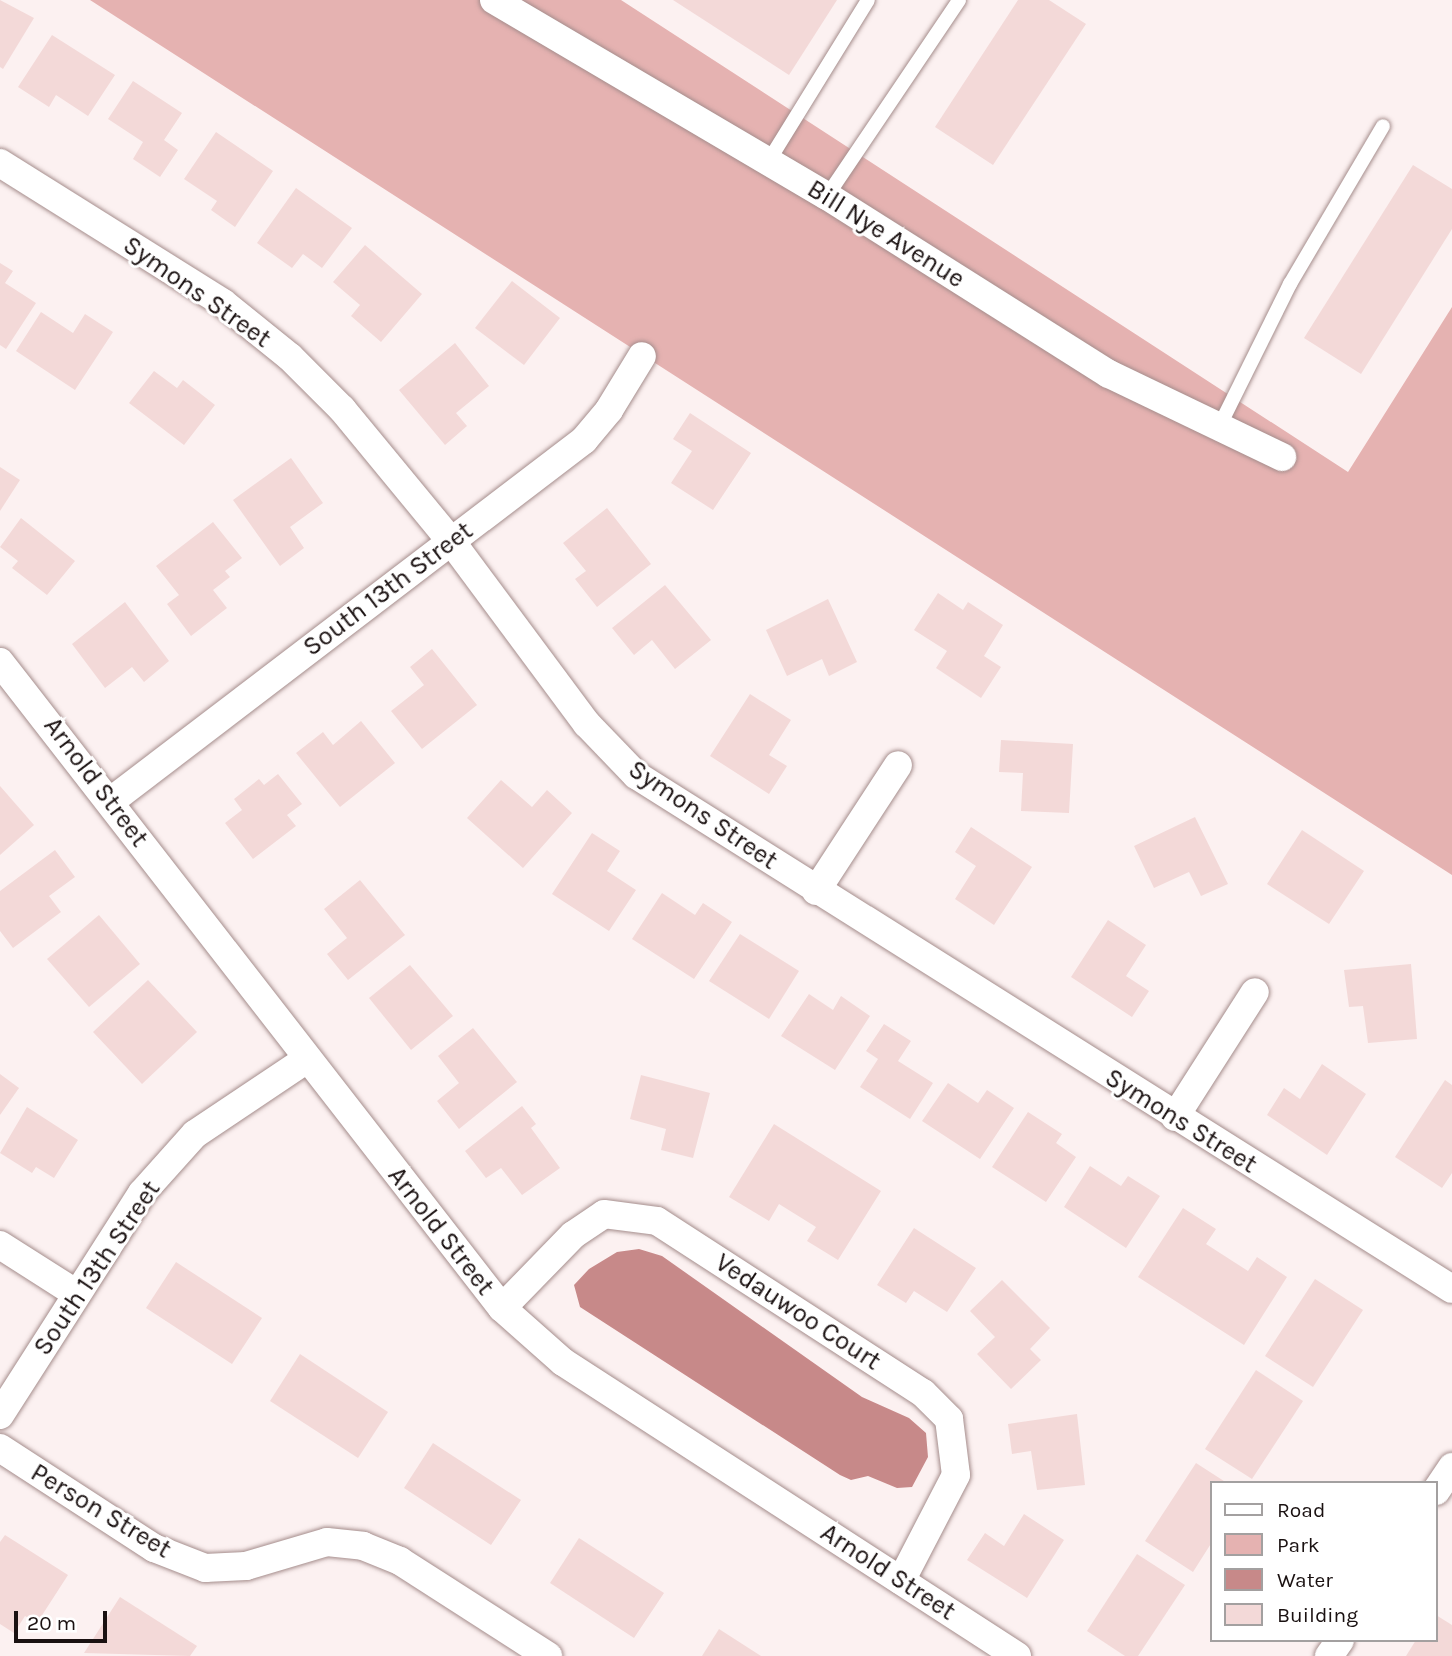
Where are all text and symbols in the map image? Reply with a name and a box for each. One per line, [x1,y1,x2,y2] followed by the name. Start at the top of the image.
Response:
[802,173,970,295] street label: Bill Nye Avenue
[117,230,277,354] street label: Symons Street
[297,515,479,663] street label: South 13th Street
[37,711,155,853] street label: Arnold Street
[622,754,784,876] street label: Symons Street
[1099,1062,1263,1180] street label: Symons Street
[381,1161,501,1301] street label: Arnold Street
[27,1175,167,1361] street label: South 13th Street
[709,1247,887,1377] street label: Vedauwoo Court
[25,1457,177,1565] street label: Person Street
[1210,1481,1438,1642] legend
[1277,1498,1325,1522] text: Road
[815,1517,961,1627] street label: Arnold Street
[1277,1533,1320,1557] text: Park
[1277,1568,1333,1592] text: Water
[18,1596,110,1640] scale bar
[1277,1603,1358,1627] text: Building
[27,1611,76,1635] text: 20 m

